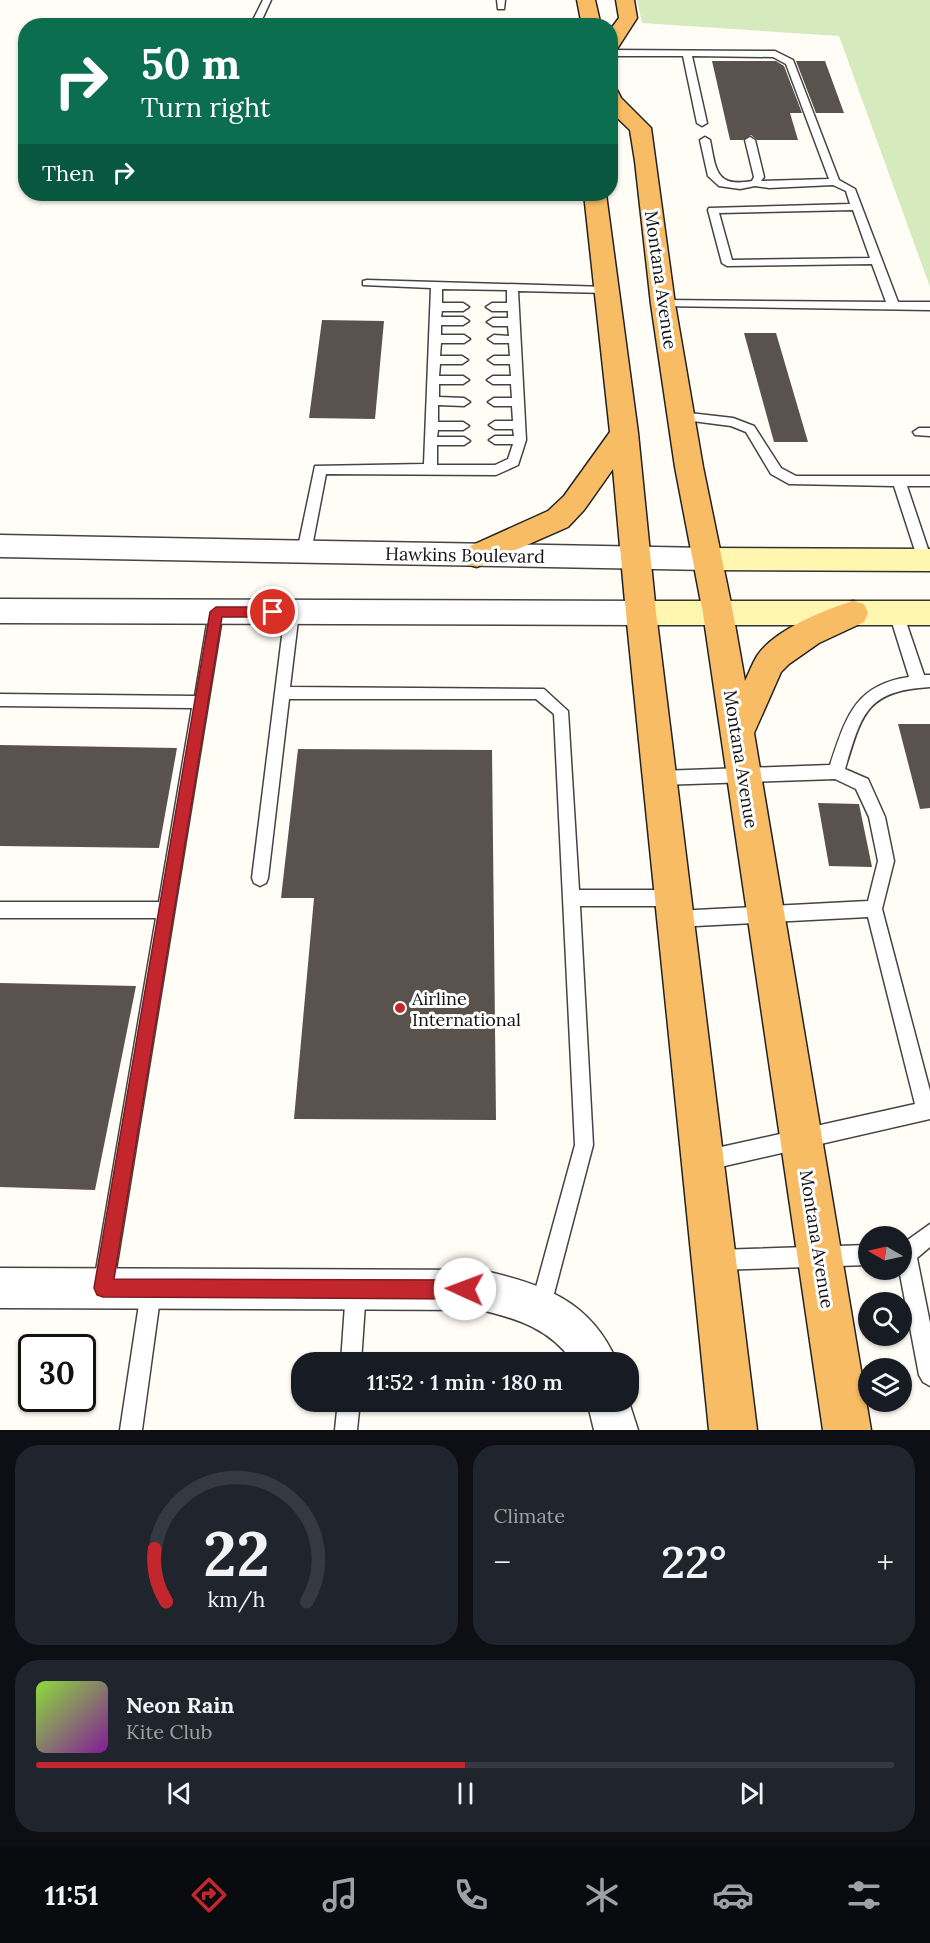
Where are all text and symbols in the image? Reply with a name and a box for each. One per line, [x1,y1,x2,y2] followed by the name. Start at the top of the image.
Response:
[141,37,240,91] text: 50 m
[42,42,120,120] icon: right
[141,90,270,124] text: Turn right
[107,156,140,189] icon: right
[42,159,95,187] text: Then
[640,209,682,351] street label: Montana Avenue
[385,542,545,568] street label: Hawkins Boulevard
[247,586,298,637] pin
[256,595,289,628] icon: arrive
[719,688,763,830] street label: Montana Avenue
[411,987,521,1031] place label: Airline International
[393,1001,407,1015] marker: Airline International
[795,1168,839,1310] street label: Montana Avenue
[858,1226,912,1280] north arrow
[858,1226,912,1412] map controls
[433,1257,497,1321] position arrow
[858,1292,912,1346] button: search
[18,1334,96,1412] speed limit sign: 30
[858,1358,912,1412] button: layers
[367,1368,563,1396] text: 11:52 · 1 min · 180 m
[494,1503,565,1528] text: Climate
[203,1513,270,1593] text: 22
[661,1533,727,1590] text: 22°
[494,1541,511,1583] text: −
[877,1541,894,1583] text: +
[207,1585,265,1613] text: km/h
[126,1691,234,1719] text: Neon Rain
[126,1719,212,1744] text: Kite Club
[163,1777,196,1810] icon: previous
[449,1777,482,1810] icon: pause
[735,1777,768,1810] icon: next
[188,1874,230,1916] icon: directions
[319,1874,361,1916] icon: music
[450,1874,492,1916] icon: phone
[581,1874,623,1916] icon: climate
[712,1874,754,1916] icon: car
[843,1874,885,1916] icon: filters
[45,1878,99,1912] text: 11:51

